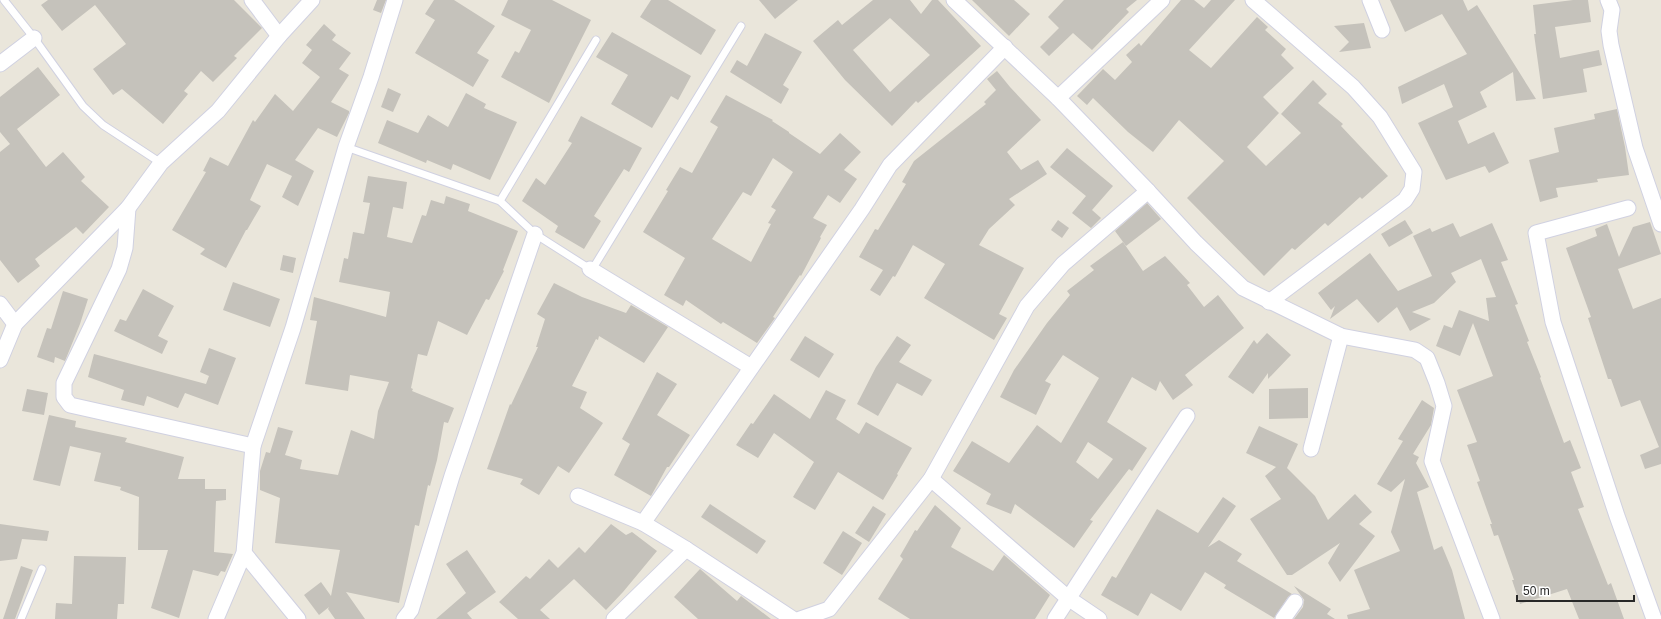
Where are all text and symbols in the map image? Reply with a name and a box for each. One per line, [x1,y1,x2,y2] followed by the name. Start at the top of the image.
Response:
[1517,577,1634,603] scale bar
[1523,584,1550,598] text: 50 m

